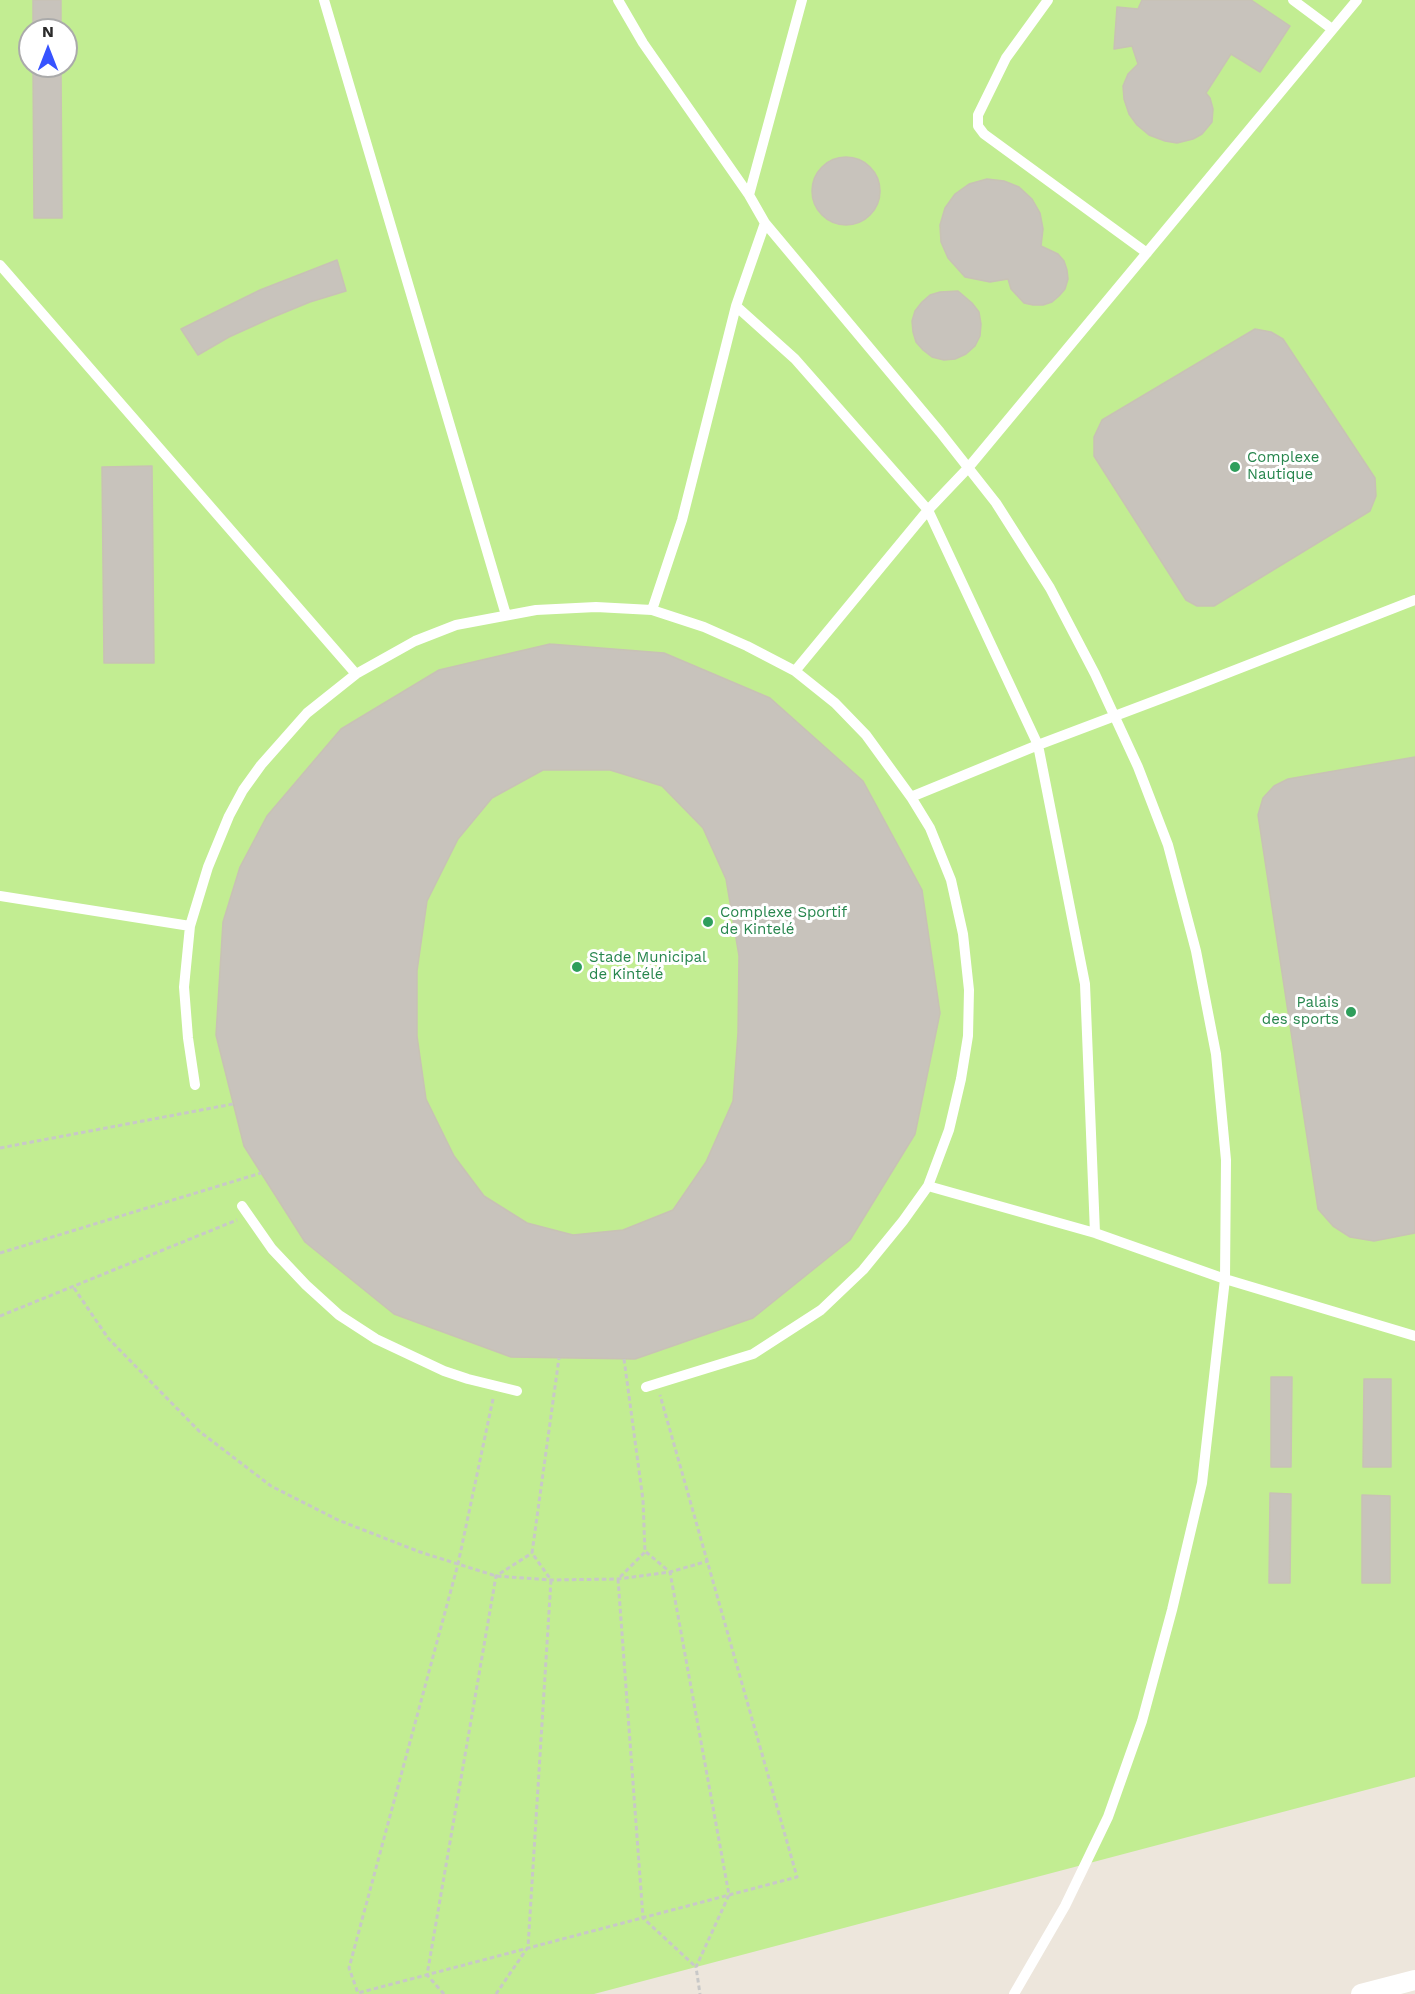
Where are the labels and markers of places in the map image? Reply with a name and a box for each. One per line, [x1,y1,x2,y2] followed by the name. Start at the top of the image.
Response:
[1247,449,1319,484] place label: Complexe Nautique
[1228,460,1242,474] marker: Complexe Nautique
[720,904,847,939] place label: Complexe Sportif de Kintelé
[701,915,715,929] marker: Complexe Sportif de Kintelé
[589,949,707,984] place label: Stade Municipal de Kintélé
[570,960,584,974] marker: Stade Municipal de Kintélé
[1262,994,1339,1029] place label: Palais des sports
[1344,1005,1358,1019] marker: Palais des sports

